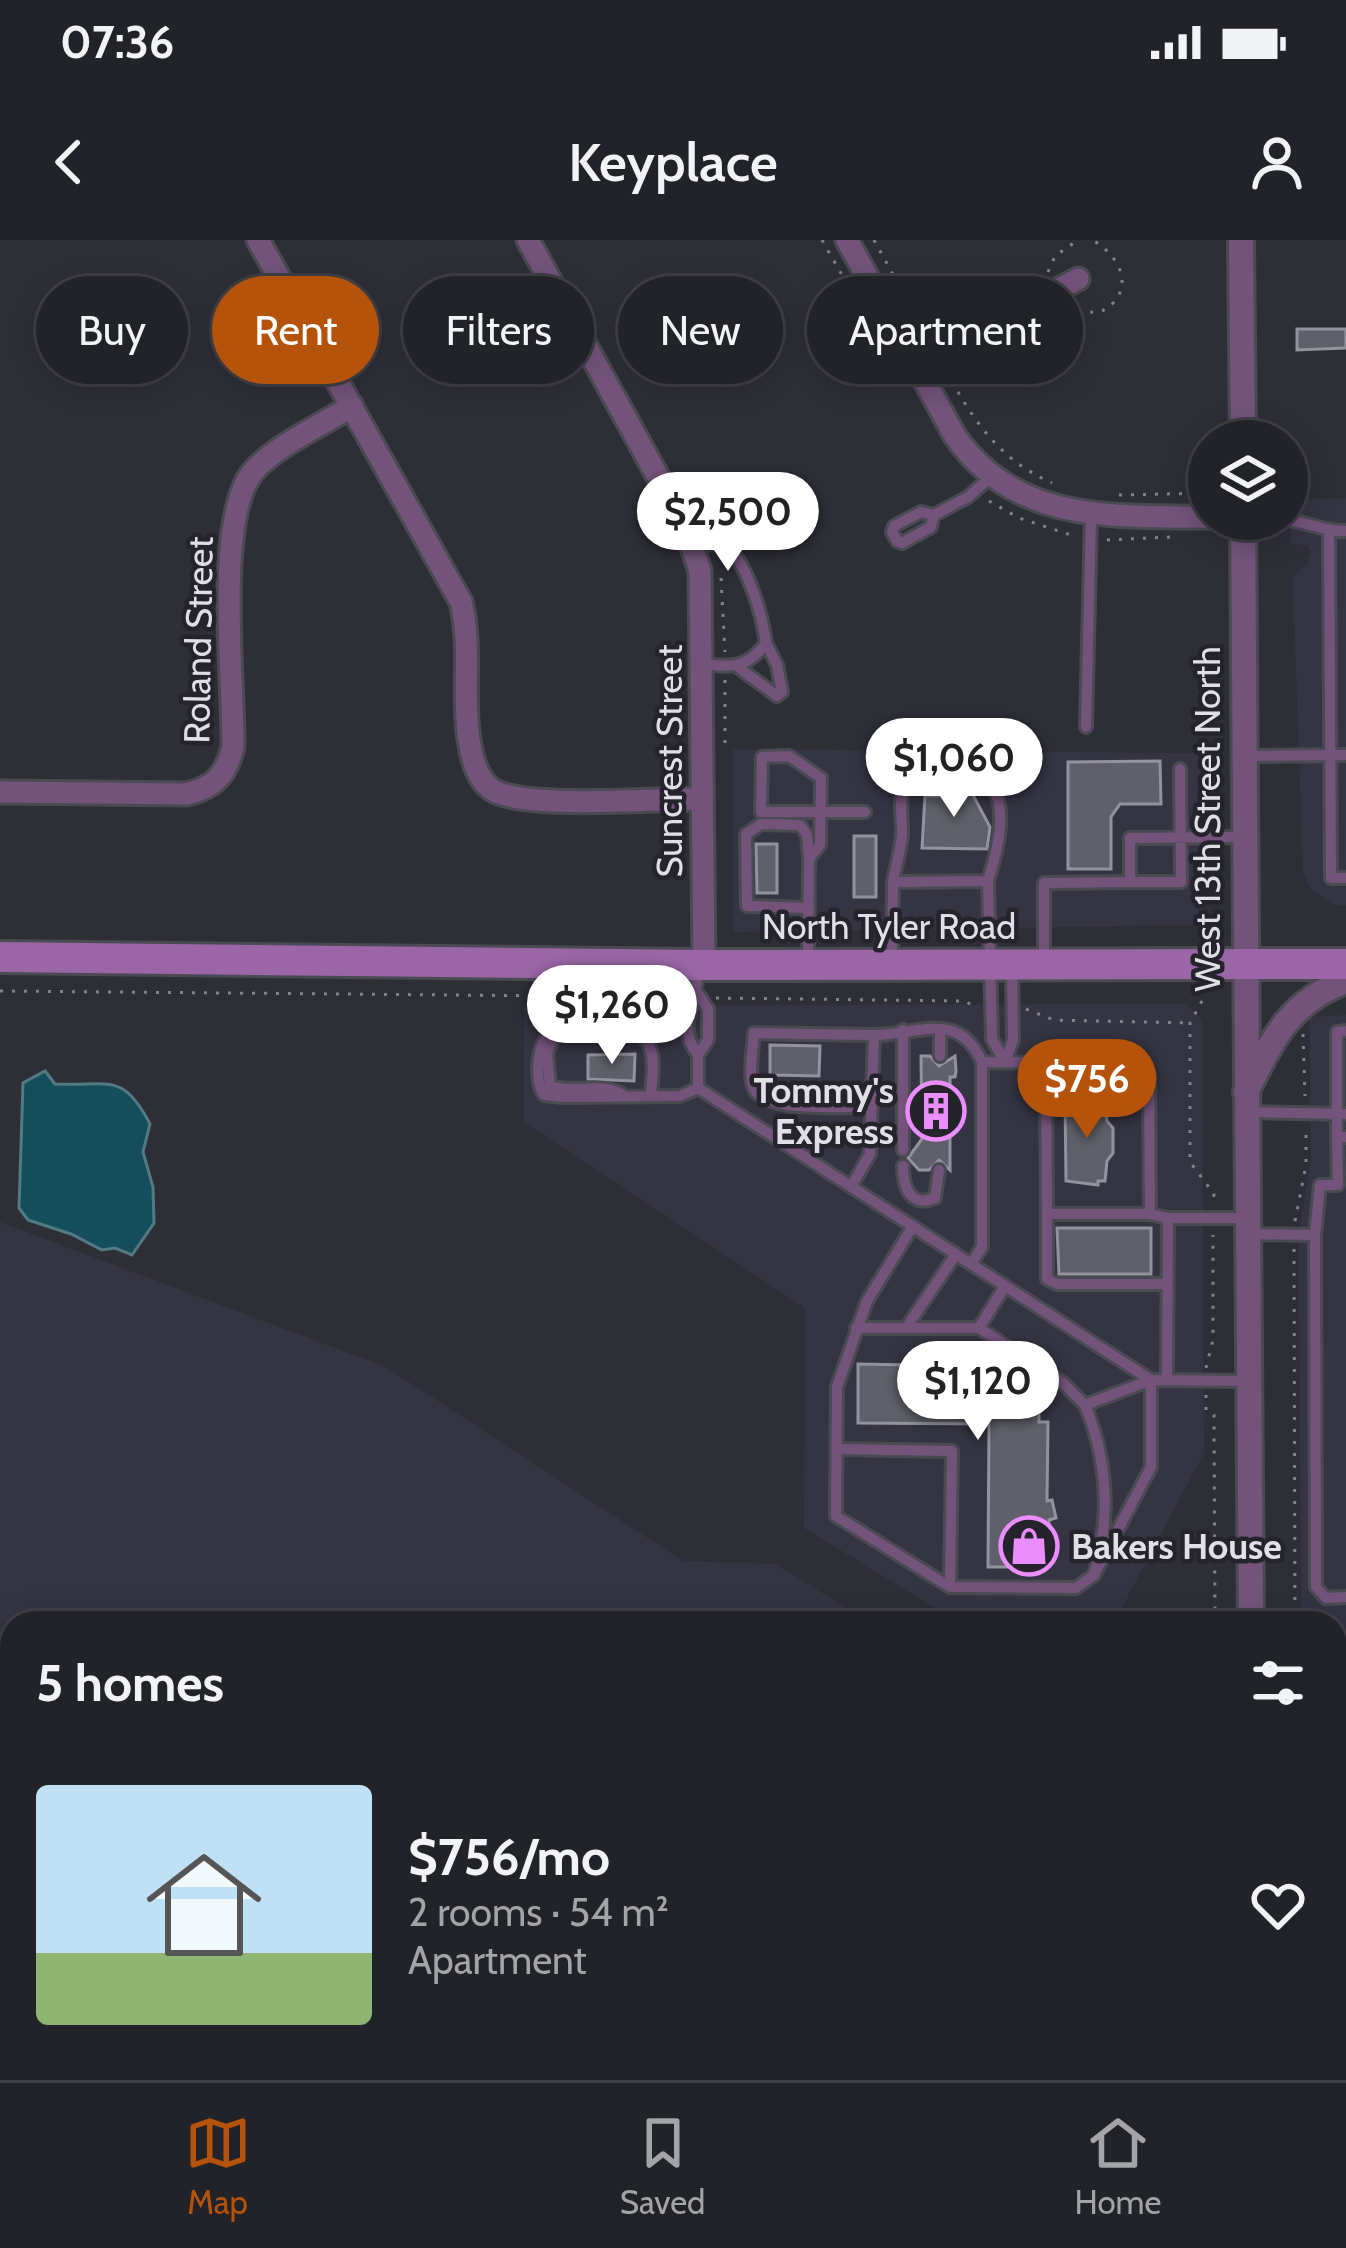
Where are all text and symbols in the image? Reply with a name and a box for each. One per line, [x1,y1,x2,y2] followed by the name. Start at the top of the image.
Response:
[60,15,174,69] text: 07:36
[36,129,102,195] icon: back
[568,129,778,195] text: Keyplace
[1244,129,1310,195] icon: person
[36,276,188,384] chip: Buy
[212,276,379,384] chip: Rent
[403,276,594,384] chip: Filters
[618,276,783,384] chip: New
[807,276,1083,384] chip: Apartment
[1188,420,1308,540] map controls
[1188,420,1308,540] button: layers
[630,472,826,574] pin: $2,500
[664,487,792,535] text: $2,500
[174,536,222,744] street label: Roland Street
[647,644,691,878] street label: Suncrest Street
[1185,646,1229,992] street label: West 13th Street North
[856,718,1052,820] pin: $1,060
[893,733,1015,781] text: $1,060
[762,904,1016,948] street label: North Tyler Road
[514,965,710,1067] pin: $1,260
[554,980,670,1028] text: $1,260
[1016,1039,1158,1141] pin: $756
[1044,1054,1130,1102] text: $756
[753,1068,894,1153] place label: Tommy's Express
[905,1080,967,1142] building icon: Tommy's Express
[880,1341,1076,1443] pin: $1,120
[924,1356,1032,1404] text: $1,120
[998,1515,1060,1577] shop icon: Bakers House
[1071,1524,1282,1568] place label: Bakers House
[1245,1650,1311,1716] icon: filters
[36,1652,224,1714] text: 5 homes
[408,1826,610,1888] text: $756/mo
[132,1833,276,1977] icon: home
[1245,1872,1311,1938] icon: heart
[408,1888,669,1936] text: 2 rooms · 54 m²
[408,1936,587,1984] text: Apartment
[185,2110,251,2222] tab: Map
[620,2110,705,2222] tab: Saved
[1075,2110,1161,2222] tab: Home

